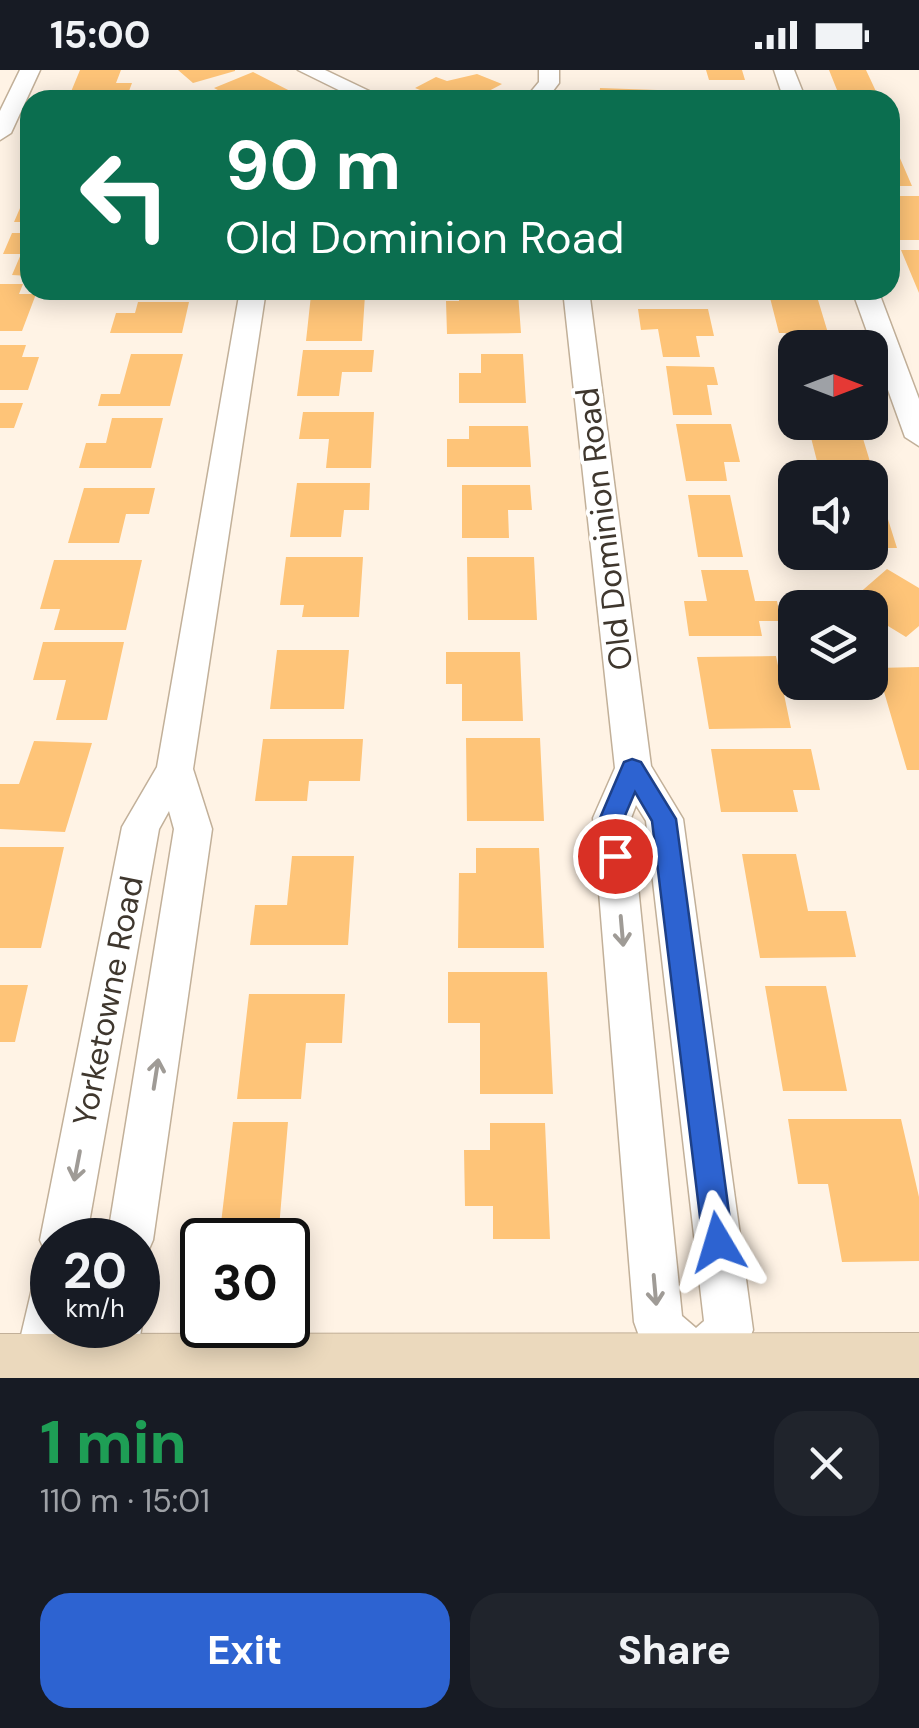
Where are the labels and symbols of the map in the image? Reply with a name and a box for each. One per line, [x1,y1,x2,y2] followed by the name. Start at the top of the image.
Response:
[778,330,888,440] north arrow
[566,385,642,673] street label: Old Dominion Road
[573,814,658,899] pin
[63,873,153,1129] street label: Yorketowne Road
[613,915,632,947] one-way arrow
[147,1059,165,1091] one-way arrow
[66,1150,85,1182] one-way arrow
[666,1190,770,1294] position arrow
[180,1218,310,1348] speed limit sign: 30
[646,1273,665,1305] one-way arrow

